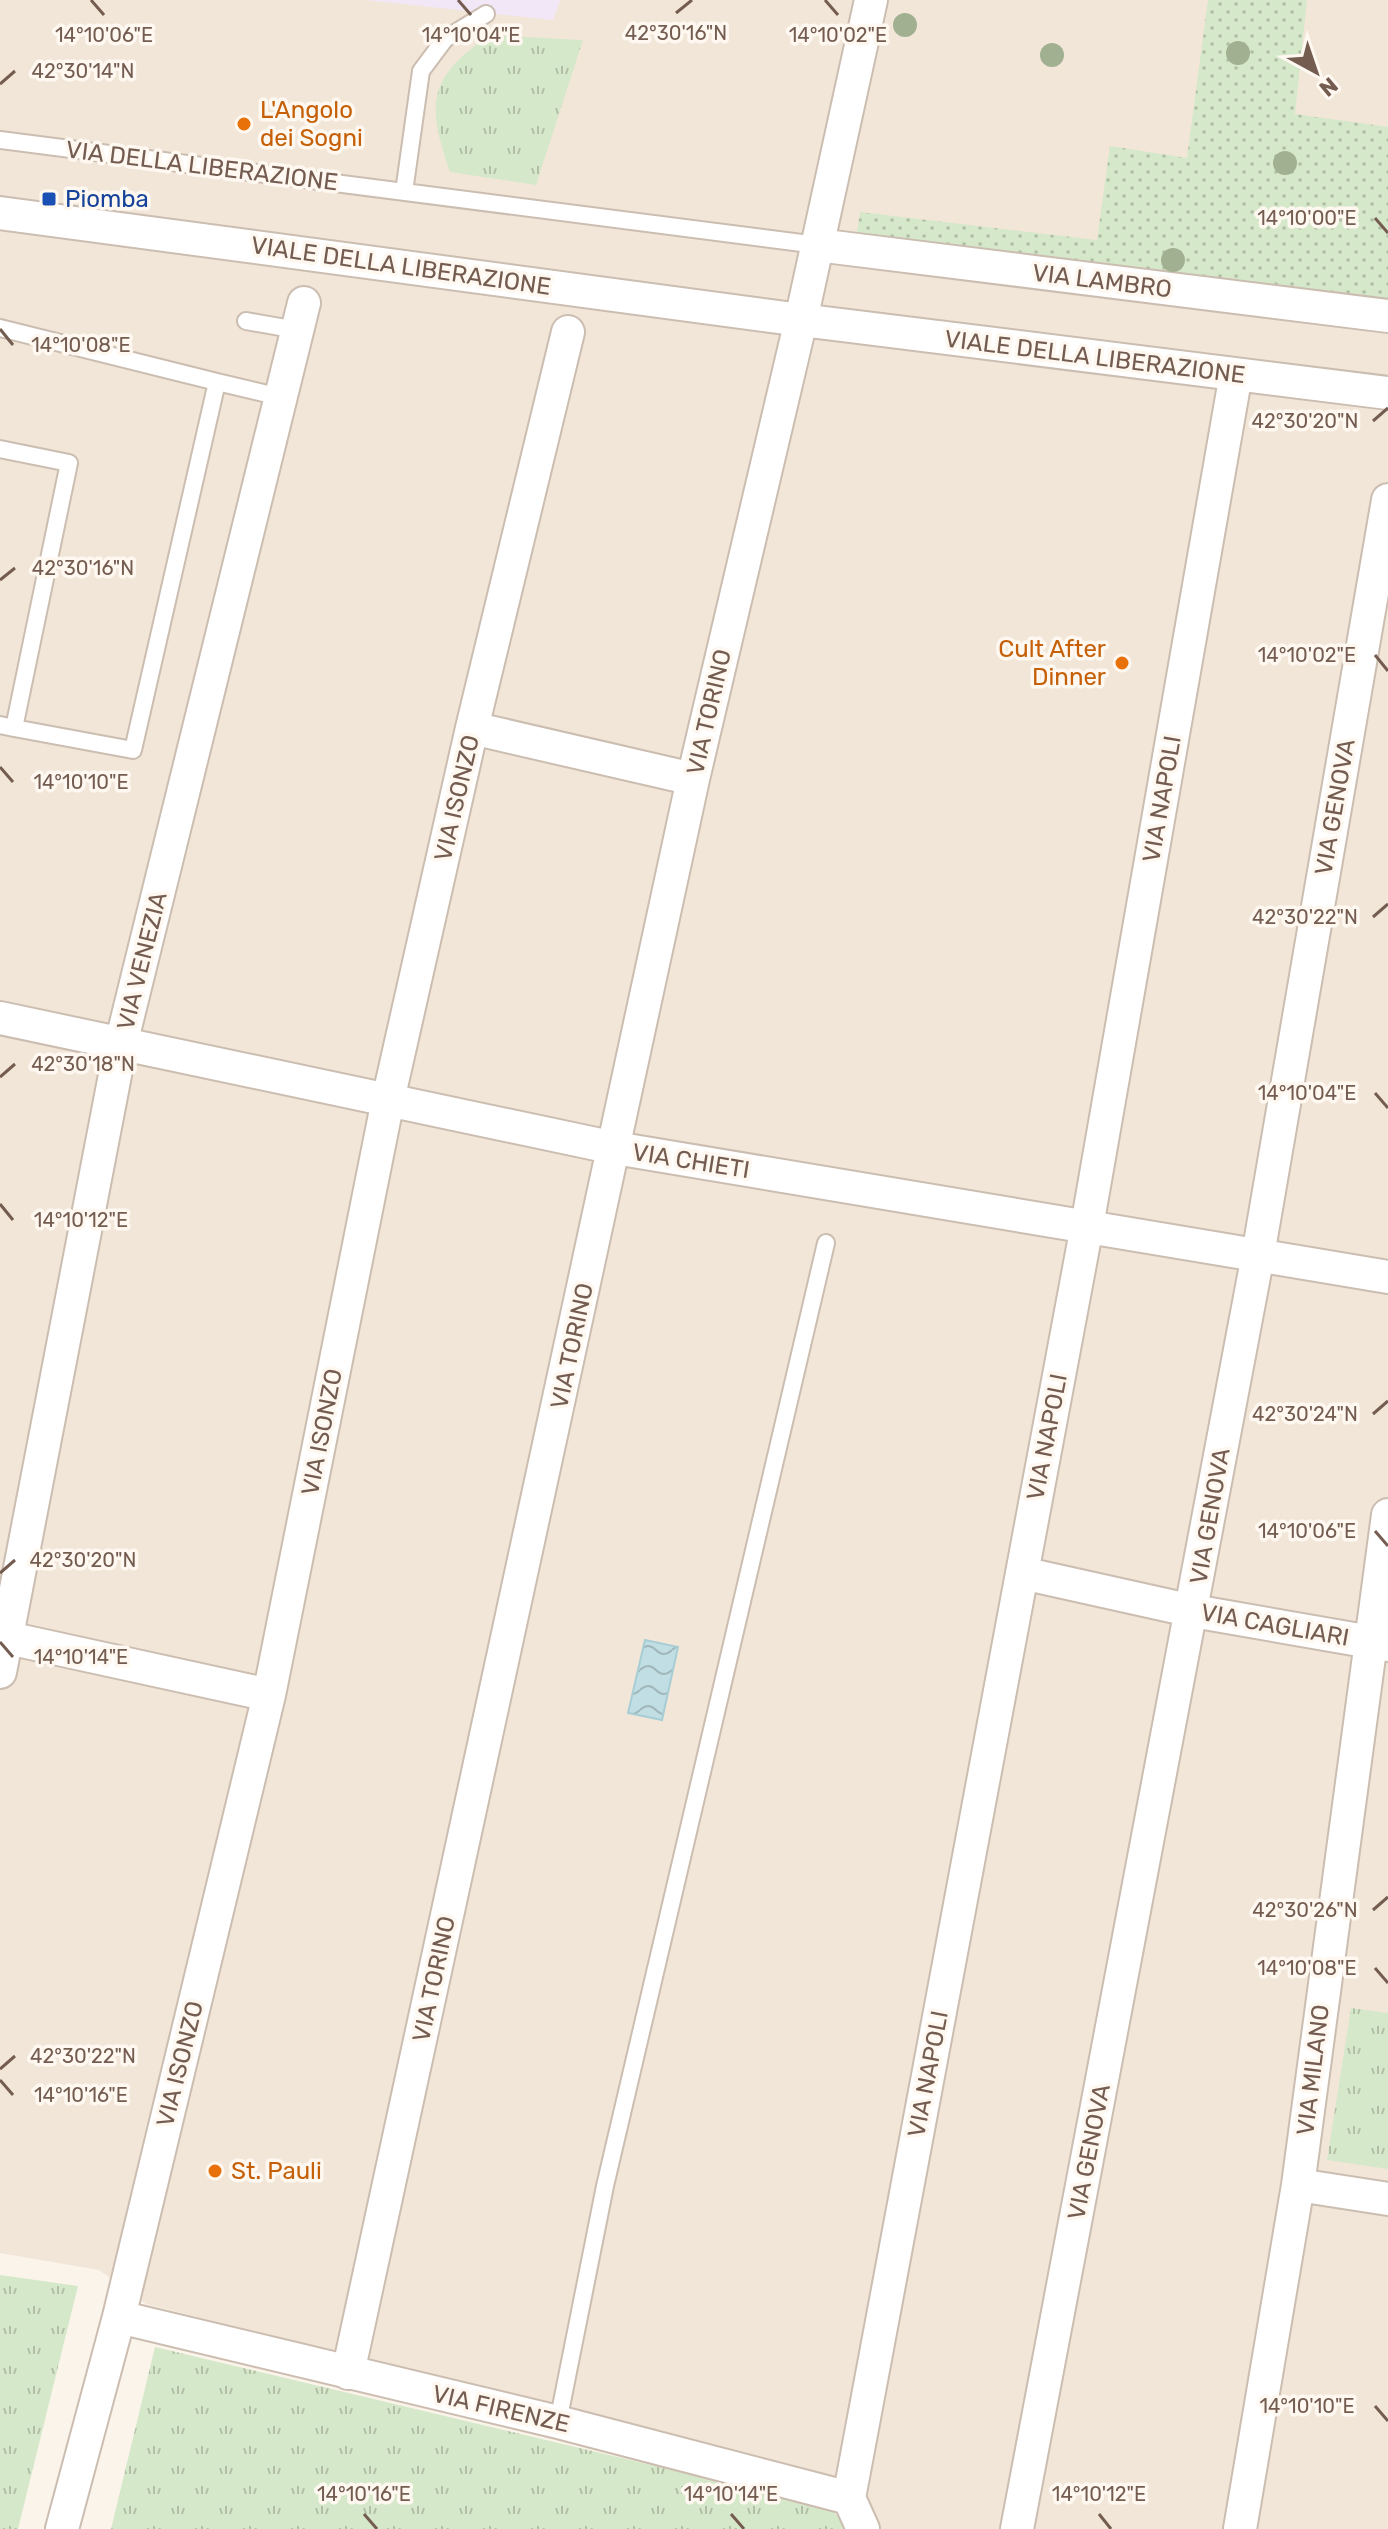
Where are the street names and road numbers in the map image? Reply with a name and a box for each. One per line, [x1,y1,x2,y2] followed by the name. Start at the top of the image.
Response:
[64,135,340,197] street label: VIA DELLA LIBERAZIONE
[249,231,553,301] street label: VIALE DELLA LIBERAZIONE
[1031,259,1173,303] street label: VIA LAMBRO
[943,325,1247,389] street label: VIALE DELLA LIBERAZIONE
[681,646,737,778] street label: VIA TORINO
[429,732,485,864] street label: VIA ISONZO
[1137,734,1187,864] street label: VIA NAPOLI
[1309,737,1361,877] street label: VIA GENOVA
[111,889,173,1033] street label: VIA VENEZIA
[630,1138,752,1184] street label: VIA CHIETI
[545,1280,599,1412] street label: VIA TORINO
[296,1366,348,1498] street label: VIA ISONZO
[1021,1371,1073,1503] street label: VIA NAPOLI
[1184,1446,1236,1586] street label: VIA GENOVA
[1199,1598,1351,1652] street label: VIA CAGLIARI
[407,1913,461,2045] street label: VIA TORINO
[151,1998,209,2130] street label: VIA ISONZO
[1291,2003,1335,2137] street label: VIA MILANO
[902,2008,954,2140] street label: VIA NAPOLI
[1062,2082,1116,2222] street label: VIA GENOVA
[430,2380,572,2438] street label: VIA FIRENZE

